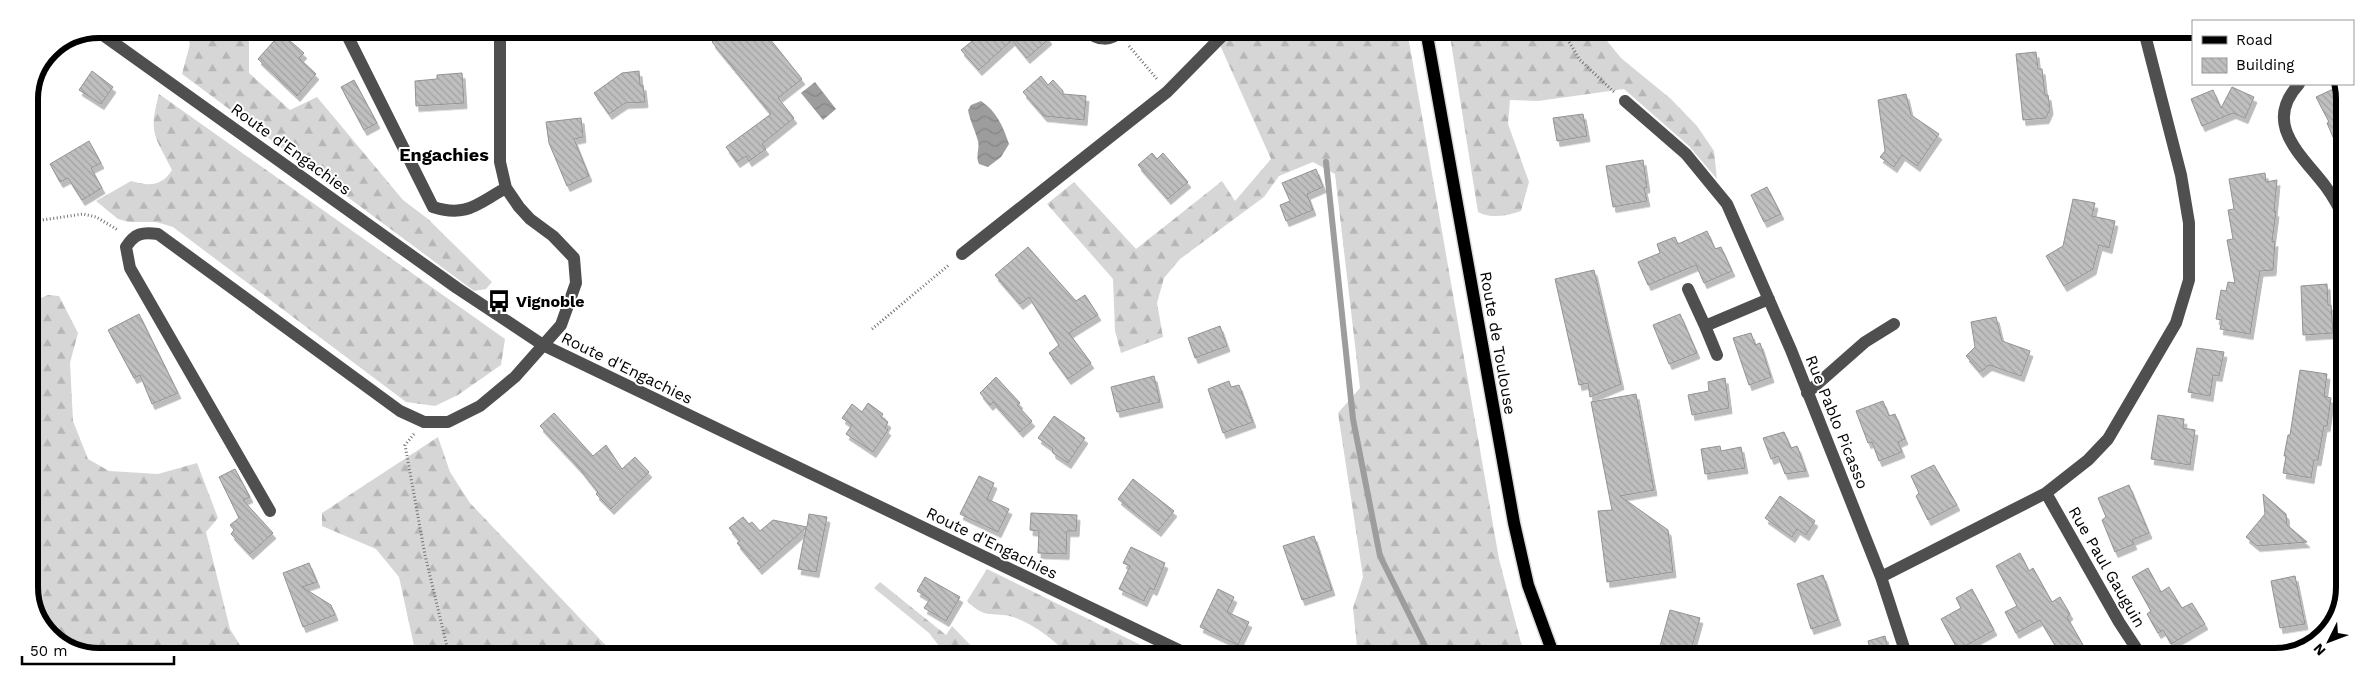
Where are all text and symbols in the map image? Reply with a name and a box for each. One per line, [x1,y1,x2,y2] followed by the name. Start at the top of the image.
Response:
[2192,20,2354,85] legend
[2236,31,2273,49] text: Road
[2236,56,2294,74] text: Building
[227,99,355,199] street label: Route d'Engachies
[399,144,489,165] district label: Engachies
[1476,270,1520,416] street label: Route de Toulouse
[486,288,512,314] bus stop icon: Vignoble
[516,292,585,311] place label: Vignoble
[558,328,696,408] street label: Route d'Engachies
[1802,352,1872,492] street label: Rue Pablo Picasso
[923,503,1061,583] street label: Route d'Engachies
[2065,503,2149,631] street label: Rue Paul Gauguin
[2304,616,2354,666] north arrow
[22,634,175,666] scale bar
[2310,640,2329,659] text: N
[30,642,67,660] text: 50 m

